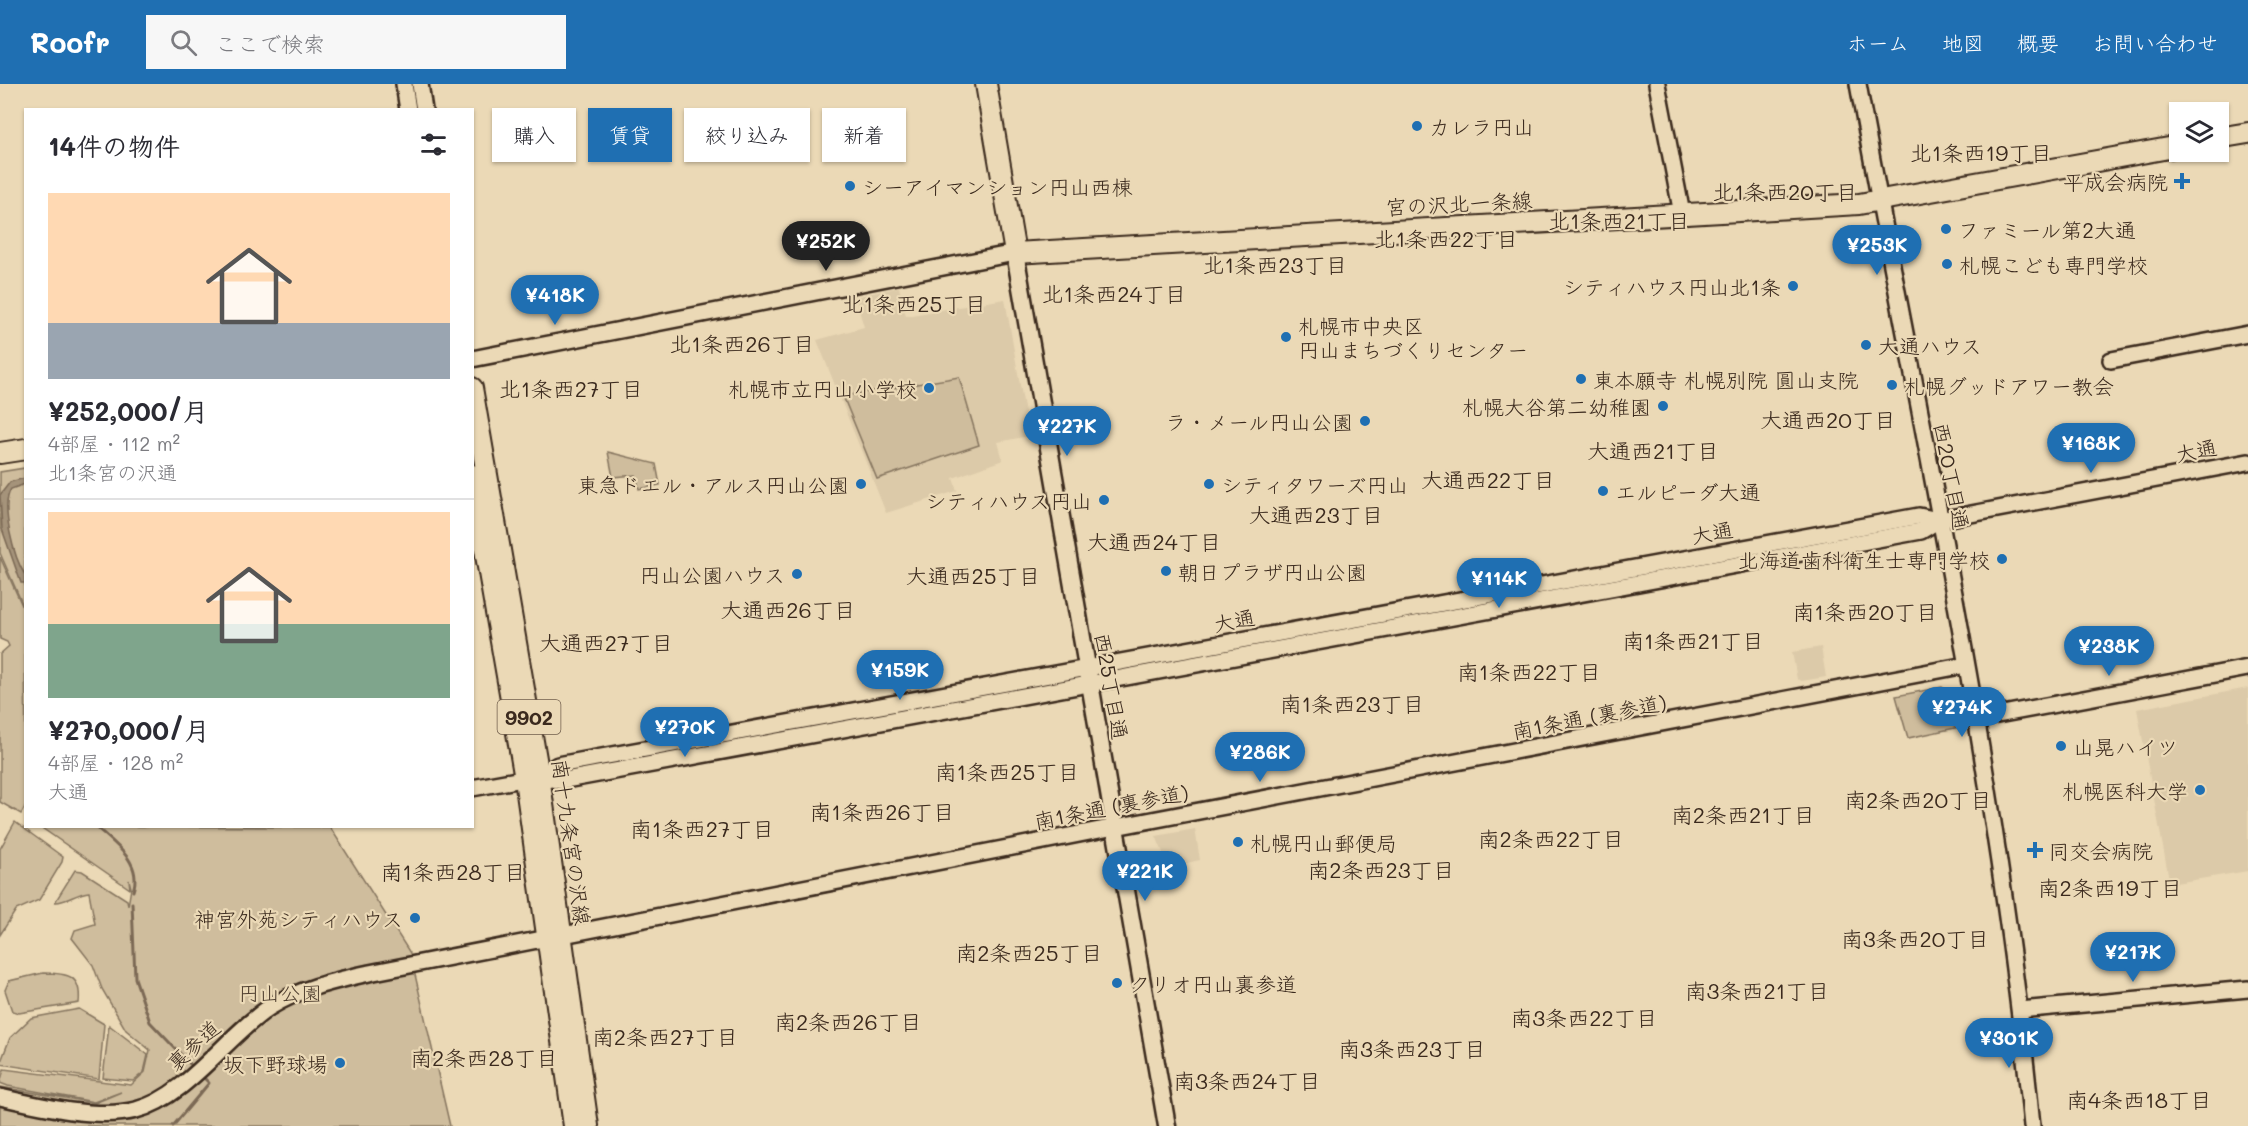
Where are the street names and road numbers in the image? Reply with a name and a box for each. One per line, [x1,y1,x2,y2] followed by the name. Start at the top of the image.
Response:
[1385,186,1533,220] street label: 宮の沢北一条線
[1928,420,1976,532] street label: 西20丁目通
[2173,433,2219,467] street label: 大通
[1689,515,1735,549] street label: 大通
[1211,603,1257,637] street label: 大通
[1089,630,1135,742] street label: 西25丁目通
[1510,688,1668,744] street label: 南1条通 (裏参道)
[498,700,560,734] road number: 9902
[547,757,597,927] street label: 南十九条宮の沢線
[1032,778,1190,834] street label: 南1条通 (裏参道)
[161,1014,225,1076] street label: 裏参道

